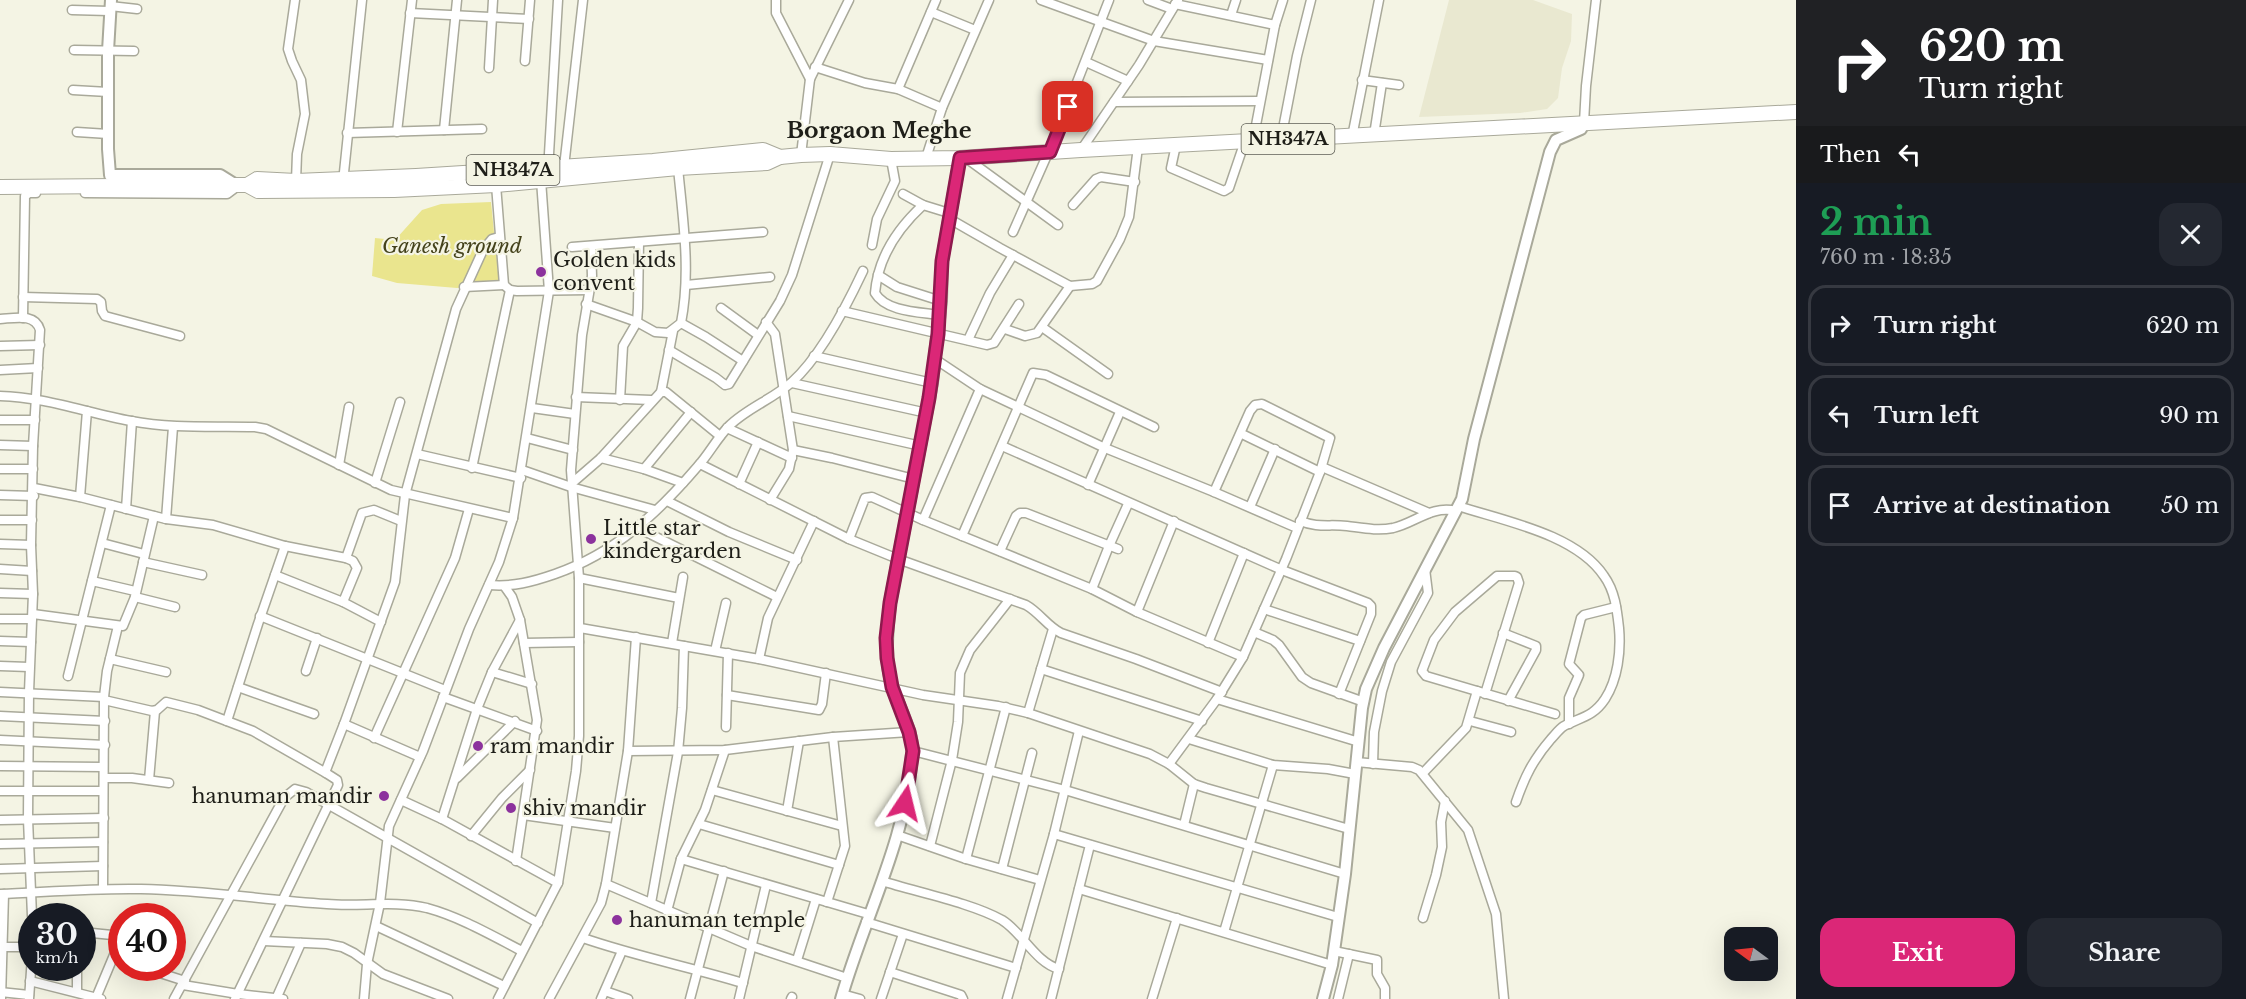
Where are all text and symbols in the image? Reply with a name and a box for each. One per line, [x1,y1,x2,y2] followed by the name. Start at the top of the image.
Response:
[1919,20,2064,72] text: 620 m
[1820,24,1898,102] icon: right
[1919,72,2063,105] text: Turn right
[1042,81,1093,132] pin
[1051,90,1084,123] icon: arrive
[787,117,972,144] district label: Borgaon Meghe
[1242,124,1334,154] road number: NH347A
[1893,138,1926,171] icon: left
[1820,141,1881,168] text: Then
[466,155,560,185] road number: NH347A
[1820,200,1932,245] text: 2 min
[2159,203,2222,266] button: close
[382,234,522,258] park label: Ganesh ground
[1820,245,1952,269] text: 760 m · 18:35
[553,248,676,295] place label: Golden kids convent
[534,265,548,279] marker: Golden kids convent
[1823,309,1856,342] icon: right
[1874,312,1996,339] text: Turn right
[2146,312,2219,339] text: 620 m
[1823,399,1856,432] icon: left
[1874,402,1979,429] text: Turn left
[2159,402,2219,429] text: 90 m
[1823,489,1856,522] icon: arrive
[1874,492,2111,519] text: Arrive at destination
[2161,492,2219,519] text: 50 m
[603,516,742,563] place label: Little star kindergarden
[584,532,598,546] marker: Little star kindergarden
[490,734,614,758] place label: ram mandir
[471,739,485,753] marker: ram mandir
[873,771,937,835] position arrow
[192,784,372,808] place label: hanuman mandir
[377,789,391,803] marker: hanuman mandir
[523,796,647,820] place label: shiv mandir
[504,801,518,815] marker: shiv mandir
[108,903,186,981] speed limit sign: 40
[629,908,805,932] place label: hanuman temple
[610,913,624,927] marker: hanuman temple
[36,916,78,953] text: 30
[1820,918,2015,987] button: Exit
[2027,918,2222,987] button: Share
[1724,927,1778,981] north arrow
[1724,927,1778,981] map controls
[36,948,78,967] text: km/h

